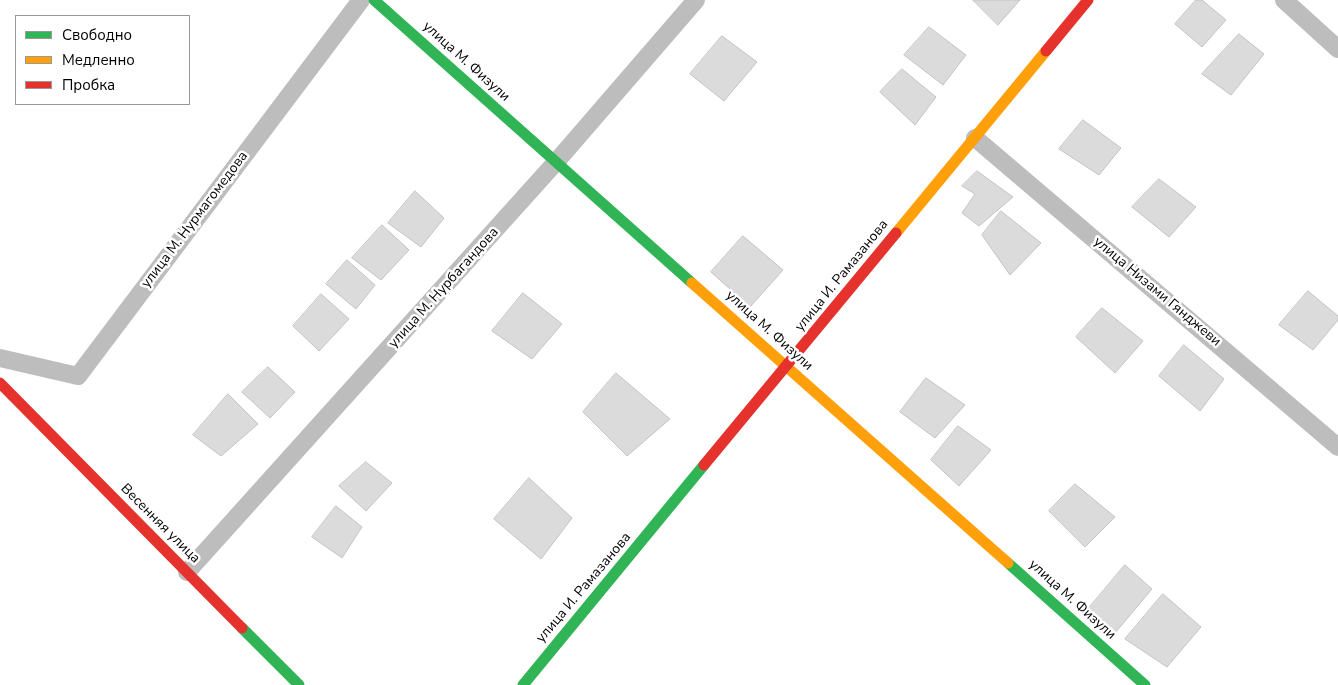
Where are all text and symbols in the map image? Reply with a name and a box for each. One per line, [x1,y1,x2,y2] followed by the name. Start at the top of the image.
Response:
[15,15,190,105] legend
[419,18,513,106] street label: улица М. Физули
[62,25,132,45] text: Свободно
[62,50,135,70] text: Медленно
[62,75,115,95] text: Пробка
[138,148,252,292] street label: улица М. Нурмагомедова
[792,217,892,335] street label: улица И. Рамазанова
[385,224,503,352] street label: улица М. Нурбагандова
[1090,234,1224,350] street label: улица Низами Гянджеви
[722,287,816,375] street label: улица М. Физули
[117,481,203,567] street label: Весенняя улица
[533,529,635,647] street label: улица И. Рамазанова
[1025,556,1119,644] street label: улица М. Физули

